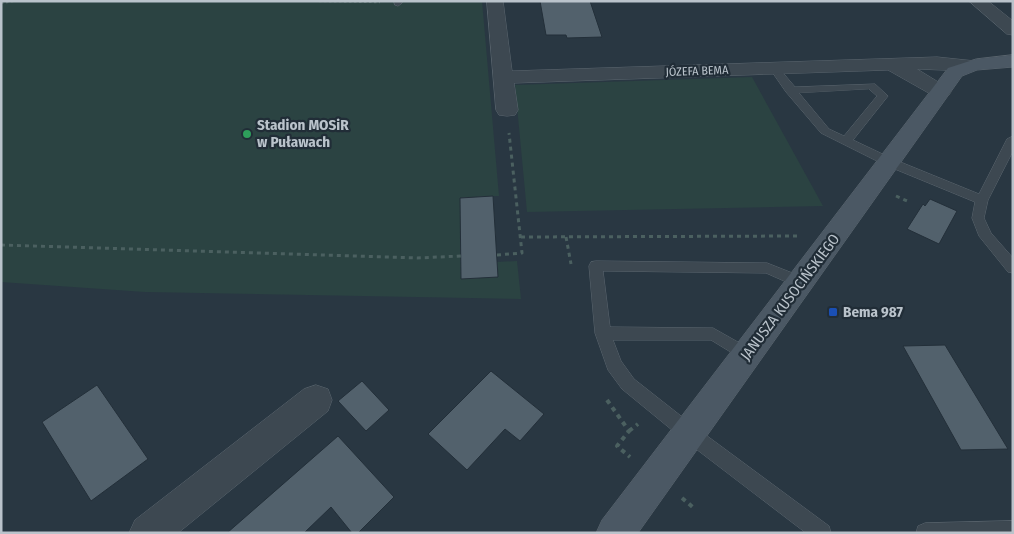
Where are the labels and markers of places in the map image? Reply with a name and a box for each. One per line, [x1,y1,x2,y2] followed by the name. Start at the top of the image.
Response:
[257,116,349,151] place label: Stadion MOSiR w Puławach
[241,128,253,140] marker: Stadion MOSiR w Puławach
[843,303,903,321] place label: Bema 987
[827,306,839,318] marker: Bema 987

